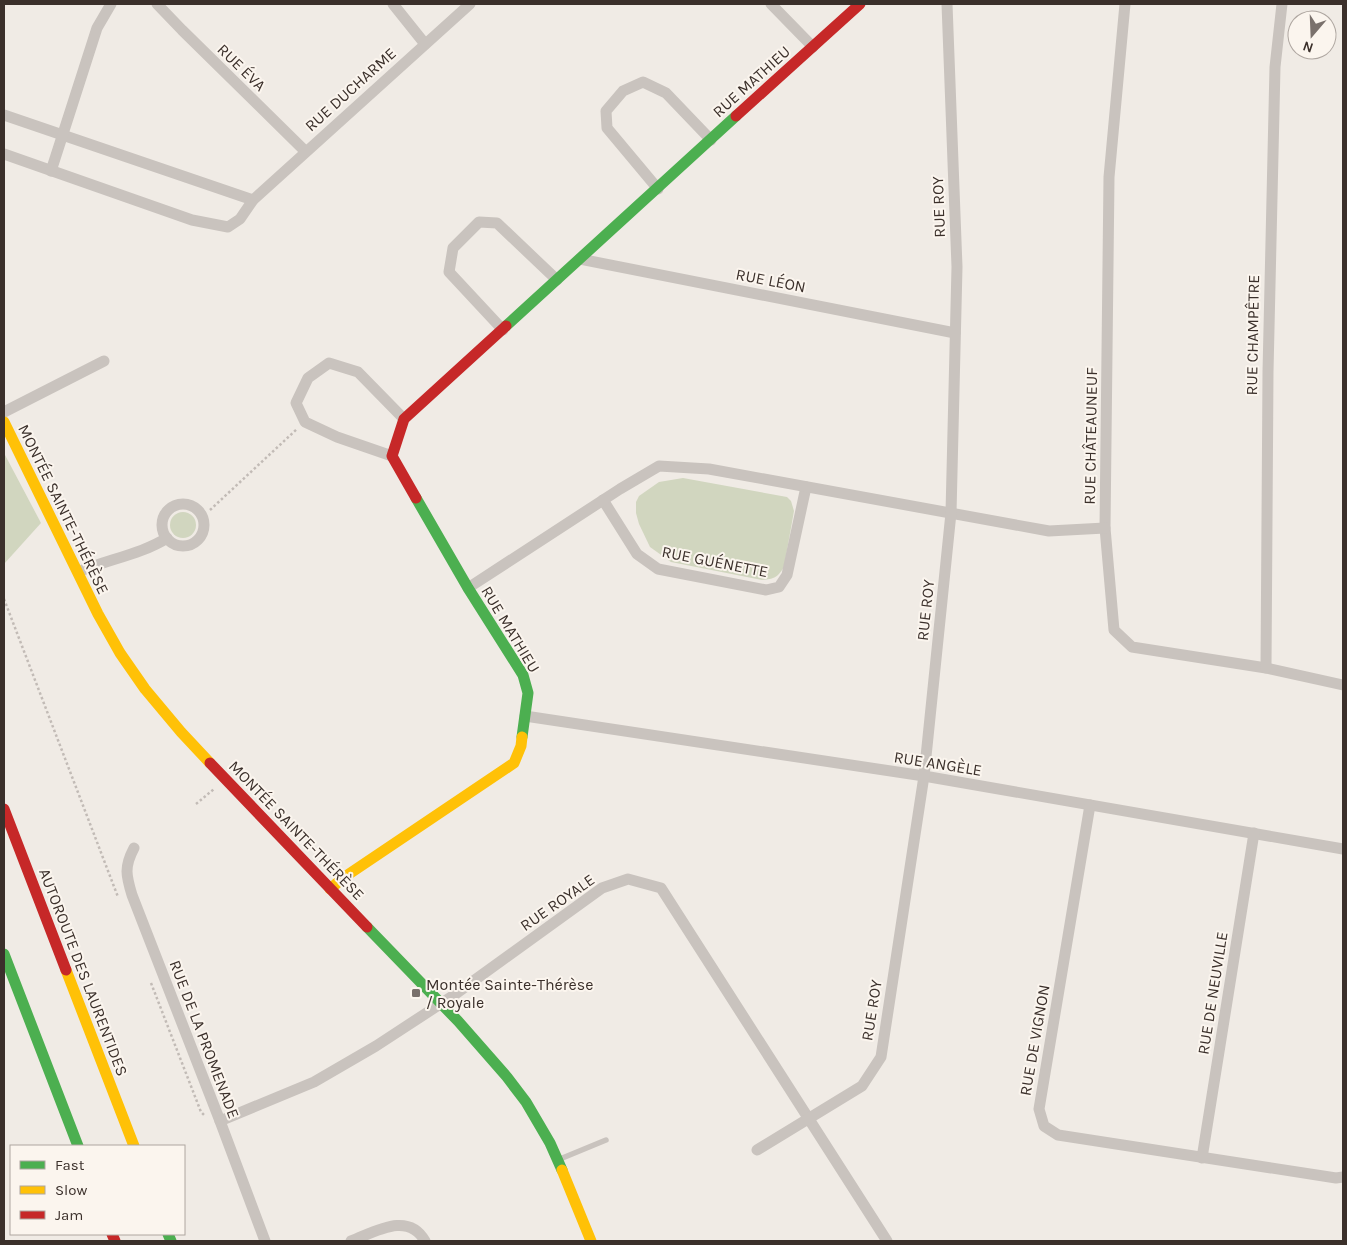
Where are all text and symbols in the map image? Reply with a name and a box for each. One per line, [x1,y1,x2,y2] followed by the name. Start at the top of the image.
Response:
[1287,10,1337,60] north arrow
[1300,37,1315,56] text: N
[214,40,270,95] street label: RUE ÉVA
[709,42,794,121] street label: RUE MATHIEU
[301,43,400,135] street label: RUE DUCHARME
[928,176,949,238] street label: RUE ROY
[734,264,807,297] street label: RUE LÉON
[1242,274,1263,396] street label: RUE CHAMPÊTRE
[1080,367,1101,505] street label: RUE CHÂTEAUNEUF
[14,421,113,597] street label: MONTÉE SAINTE-THÉRÈSE
[660,542,770,581] street label: RUE GUÉNETTE
[913,578,938,642] street label: RUE ROY
[477,582,544,676] street label: RUE MATHIEU
[893,747,983,780] street label: RUE ANGÈLE
[225,757,368,904] street label: MONTÉE SAINTE-THÉRÈSE
[35,866,132,1079] street label: AUTOROUTE DES LAURENTIDES
[517,870,598,935] street label: RUE ROYALE
[1193,930,1232,1056] street label: RUE DE NEUVILLE
[166,957,244,1121] street label: RUE DE LA PROMENADE
[426,975,593,1012] place label: Montée Sainte-Thérèse / Royale
[857,978,886,1042] street label: RUE ROY
[1015,983,1054,1097] street label: RUE DE VIGNON
[410,987,422,999] marker: Montée Sainte-Thérèse / Royale
[10,1145,185,1235] legend
[55,1156,85,1174] text: Fast
[55,1181,87,1199] text: Slow
[55,1206,83,1224] text: Jam

